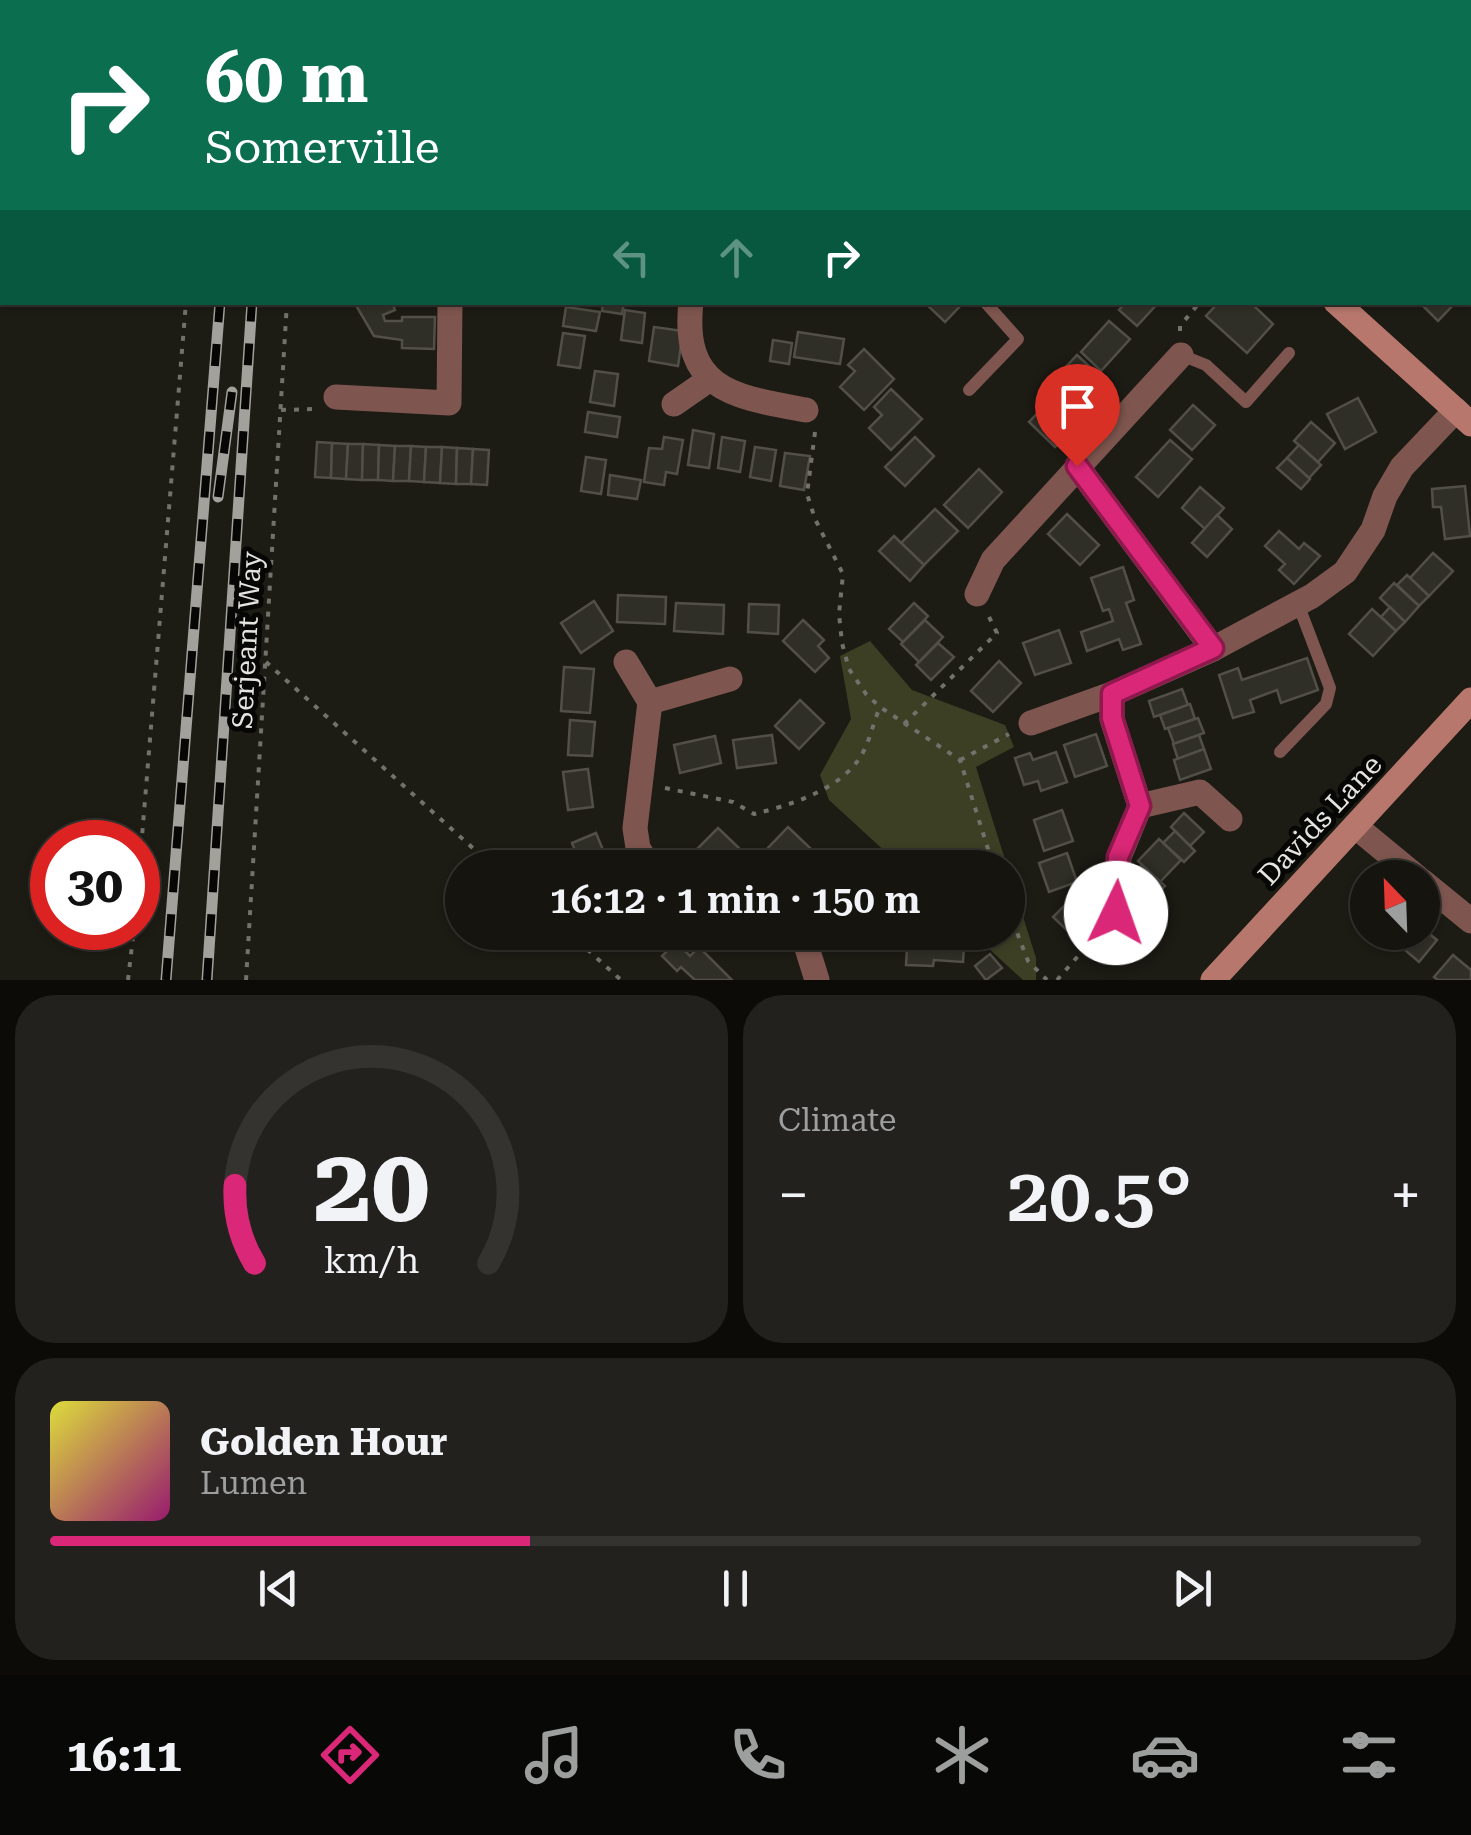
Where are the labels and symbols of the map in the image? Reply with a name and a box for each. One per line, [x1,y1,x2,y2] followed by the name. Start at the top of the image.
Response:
[1035,364,1120,467] pin
[226,550,268,729] street label: Serjeant Way
[1251,748,1389,892] street label: Davids Lane
[30,820,160,950] speed limit sign: 30
[1350,860,1440,950] north arrow
[1064,861,1168,965] position arrow

